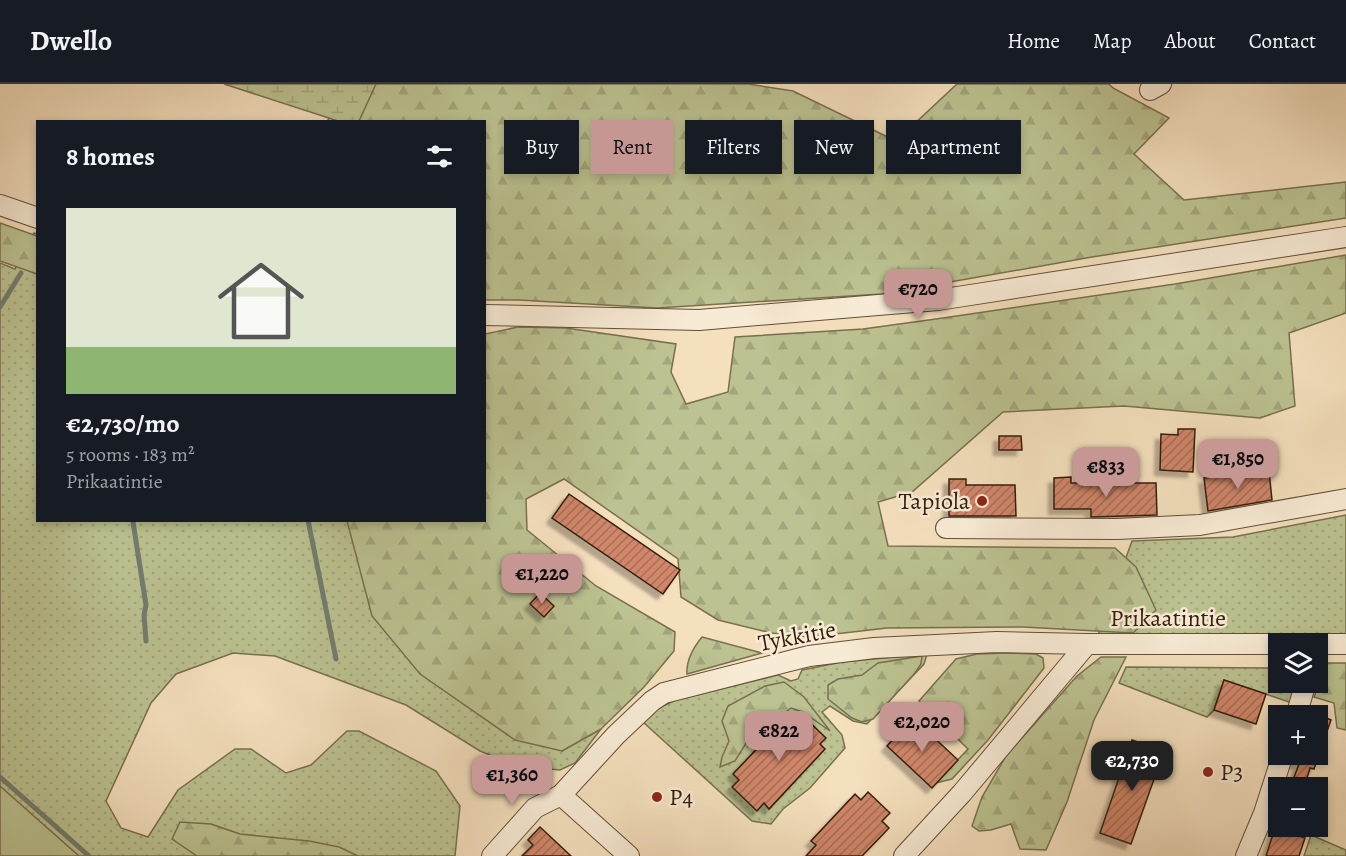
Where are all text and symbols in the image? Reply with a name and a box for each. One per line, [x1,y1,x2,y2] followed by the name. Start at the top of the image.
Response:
[30,22,112,60] text: Dwello
[1007,27,1060,55] text: Home
[1093,27,1131,55] text: Map
[1164,27,1216,55] text: About
[1249,27,1316,55] text: Contact
[504,120,579,174] chip: Buy
[591,120,673,174] chip: Rent
[685,120,782,174] chip: Filters
[794,120,874,174] chip: New
[886,120,1021,174] chip: Apartment
[66,139,155,174] text: 8 homes
[423,140,456,173] icon: filters
[207,247,315,355] icon: home
[882,269,954,320] pin: €720
[898,275,938,302] text: €720
[66,406,180,441] text: €2,730/mo
[1189,439,1287,490] pin: €1,850
[66,441,195,468] text: 5 rooms · 183 m²
[1212,445,1264,472] text: €1,850
[1070,447,1142,498] pin: €833
[1087,453,1125,480] text: €833
[66,468,163,495] text: Prikaatintie
[898,485,971,517] place label: Tapiola
[975,494,989,508] marker: Tapiola
[493,554,591,605] pin: €1,220
[515,560,569,587] text: €1,220
[1110,602,1226,634] street label: Prikaatintie
[755,613,839,659] street label: Tykkitie
[1268,633,1328,837] map controls
[1268,633,1328,693] button: layers
[873,702,971,753] pin: €2,020
[1268,705,1328,765] button: +
[894,708,950,735] text: €2,020
[743,711,815,762] pin: €822
[759,717,799,744] text: €822
[1083,741,1181,792] pin: €2,730
[1105,747,1159,774] text: €2,730
[463,755,561,806] pin: €1,360
[1220,756,1243,788] place label: P3
[486,761,538,788] text: €1,360
[1201,765,1215,779] marker: P3
[1268,777,1328,837] button: −
[669,781,693,813] place label: P4
[650,790,664,804] marker: P4

